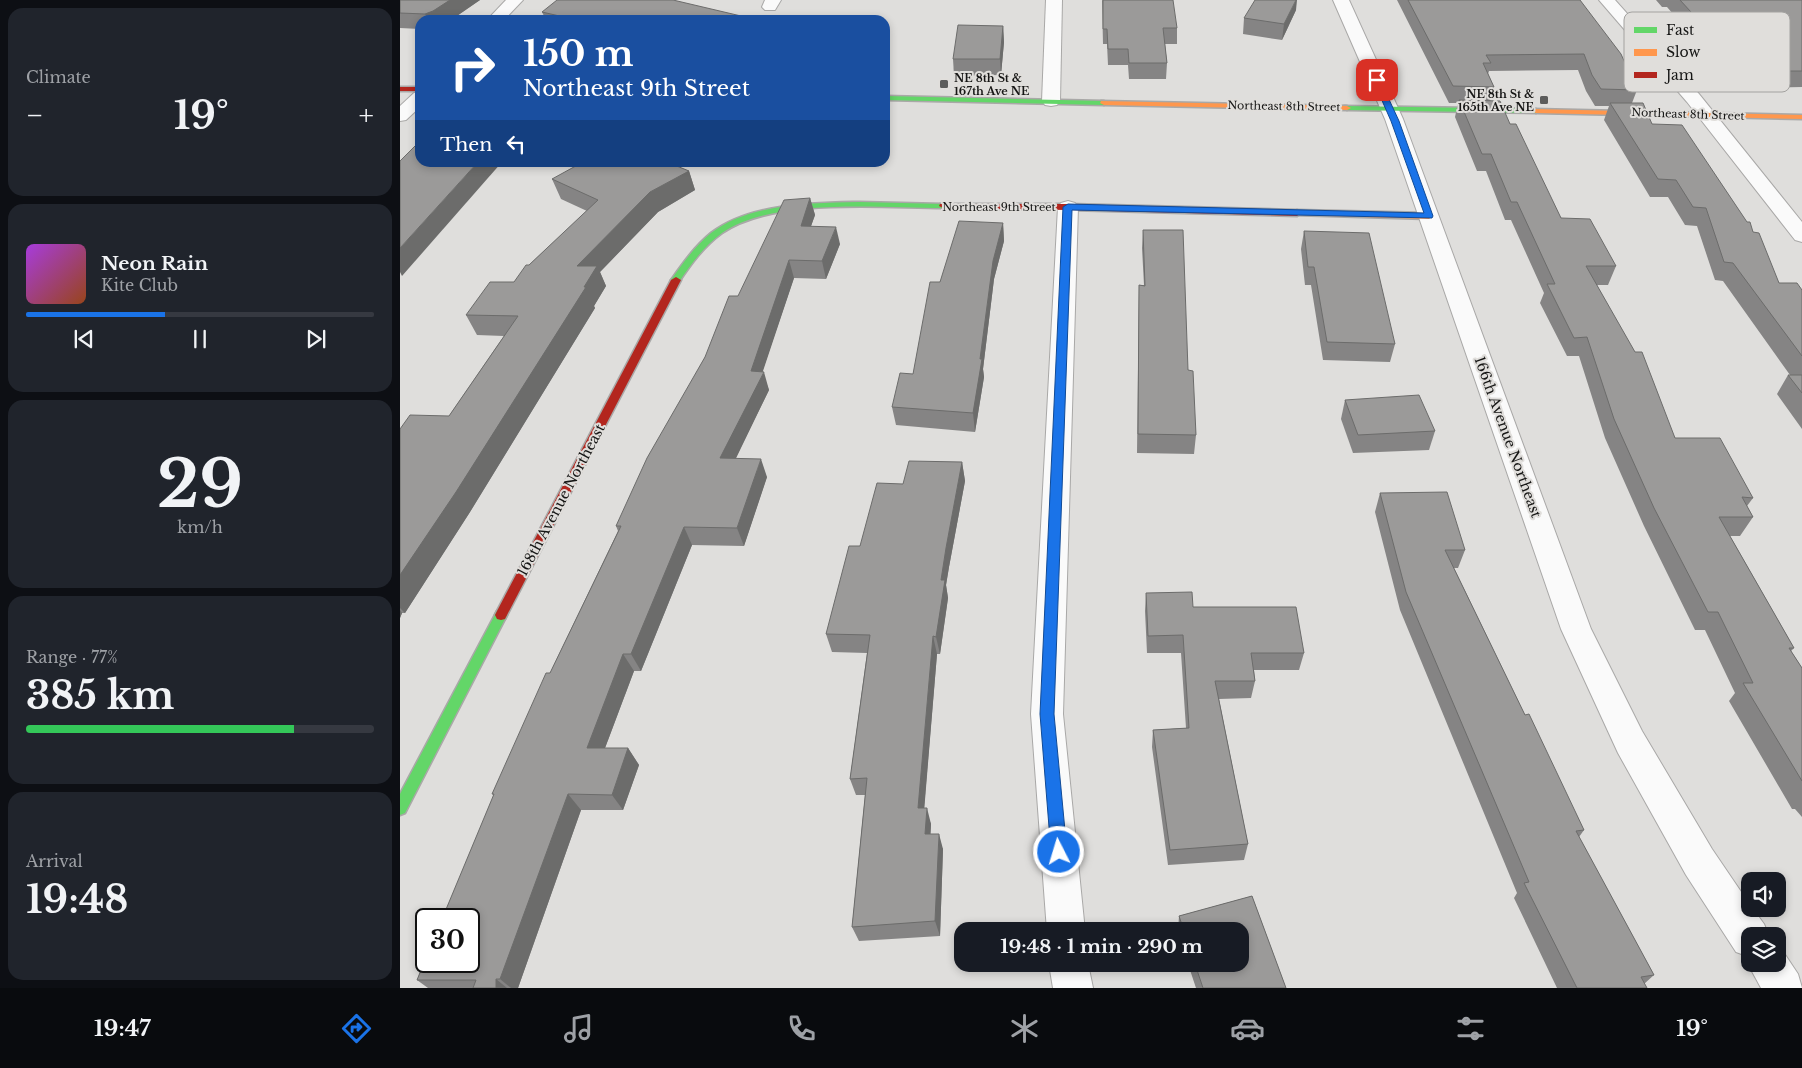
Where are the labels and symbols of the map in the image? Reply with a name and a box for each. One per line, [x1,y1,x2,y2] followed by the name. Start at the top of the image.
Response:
[1624,12,1790,92] legend
[1666,21,1695,39] text: Fast
[1666,43,1700,61] text: Slow
[1356,59,1398,101] pin
[1664,66,1694,84] text: Jam
[954,71,1030,98] place label: NE 8th St & 167th Ave NE
[938,78,950,90] marker: NE 8th St & 167th Ave NE
[1458,87,1535,114] place label: NE 8th St & 165th Ave NE
[1538,94,1550,106] marker: NE 8th St & 165th Ave NE
[1227,98,1341,114] street label: Northeast 8th Street
[1631,105,1746,123] street label: Northeast 8th Street
[942,200,1057,214] street label: Northeast 9th Street
[1470,354,1546,521] street label: 166th Avenue Northeast
[513,420,609,579] street label: 168th Avenue Northeast
[1032,825,1084,877] position arrow
[415,908,480,973] speed limit sign: 30

